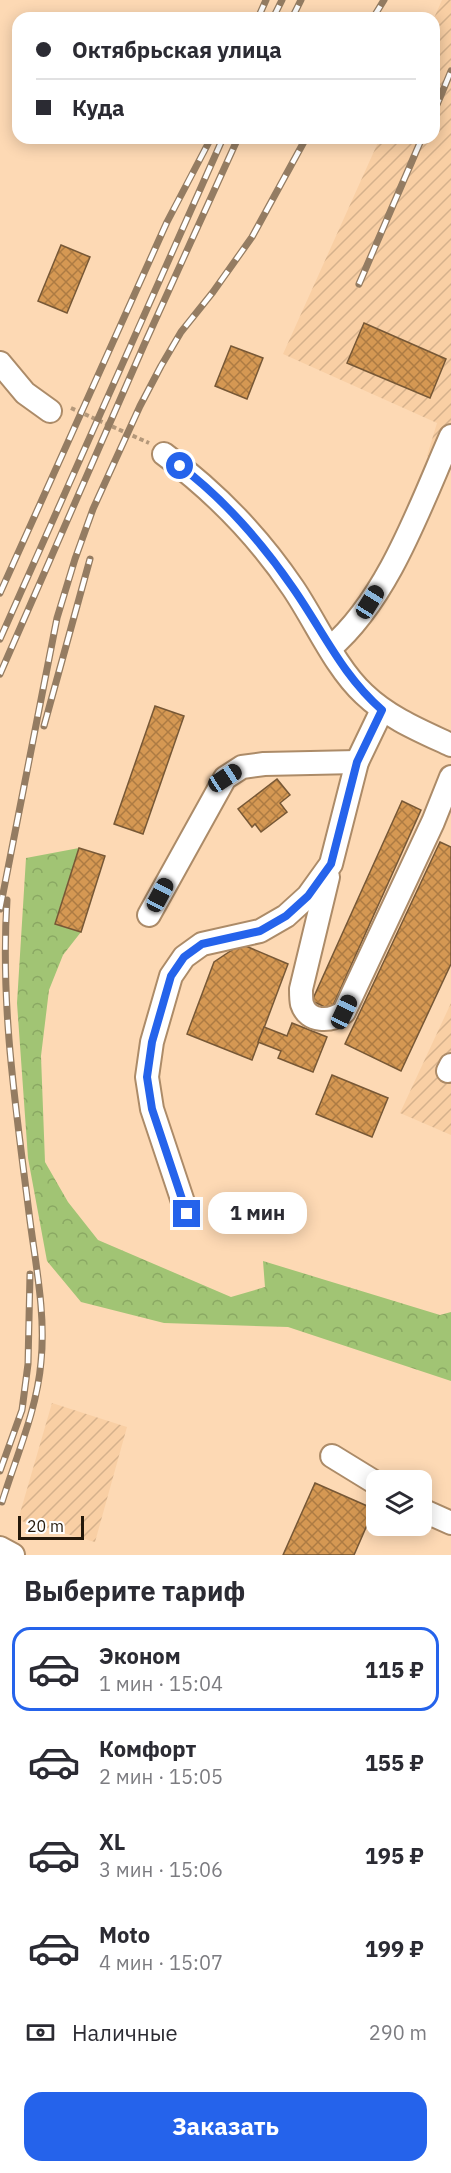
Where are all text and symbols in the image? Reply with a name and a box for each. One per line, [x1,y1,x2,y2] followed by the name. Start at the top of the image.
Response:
[72,35,282,64] text: Октябрьская улица
[72,93,125,122] text: Куда
[166,452,193,479] route start
[353,582,387,622] car
[205,761,245,795] car
[144,875,176,915] car
[328,992,360,1032] car
[208,1193,307,1235] callout: 1 мин
[230,1199,285,1226] text: 1 мин
[173,1200,200,1227] route end
[366,1470,432,1536] map controls
[366,1470,432,1536] button: layers
[18,1513,84,1540] scale bar
[27,1516,64,1536] text: 20 m
[24,1573,245,1608] text: Выберите тариф
[99,1641,181,1670] text: Эконом
[27,1642,81,1696] icon: car
[365,1655,424,1684] text: 115 ₽
[99,1670,223,1697] text: 1 мин · 15:04
[99,1734,196,1763] text: Комфорт
[27,1735,81,1789] icon: car
[365,1748,424,1777] text: 155 ₽
[99,1763,223,1790] text: 2 мин · 15:05
[99,1827,125,1856] text: XL
[27,1828,81,1882] icon: car
[365,1841,424,1870] text: 195 ₽
[99,1856,223,1883] text: 3 мин · 15:06
[99,1920,150,1949] text: Moto
[27,1921,81,1975] icon: car
[365,1934,424,1963] text: 199 ₽
[99,1949,223,1976] text: 4 мин · 15:07
[24,2016,57,2049] icon: cash
[72,2018,178,2047] text: Наличные
[369,2019,427,2046] text: 290 m
[24,2092,427,2161] button: Заказать

